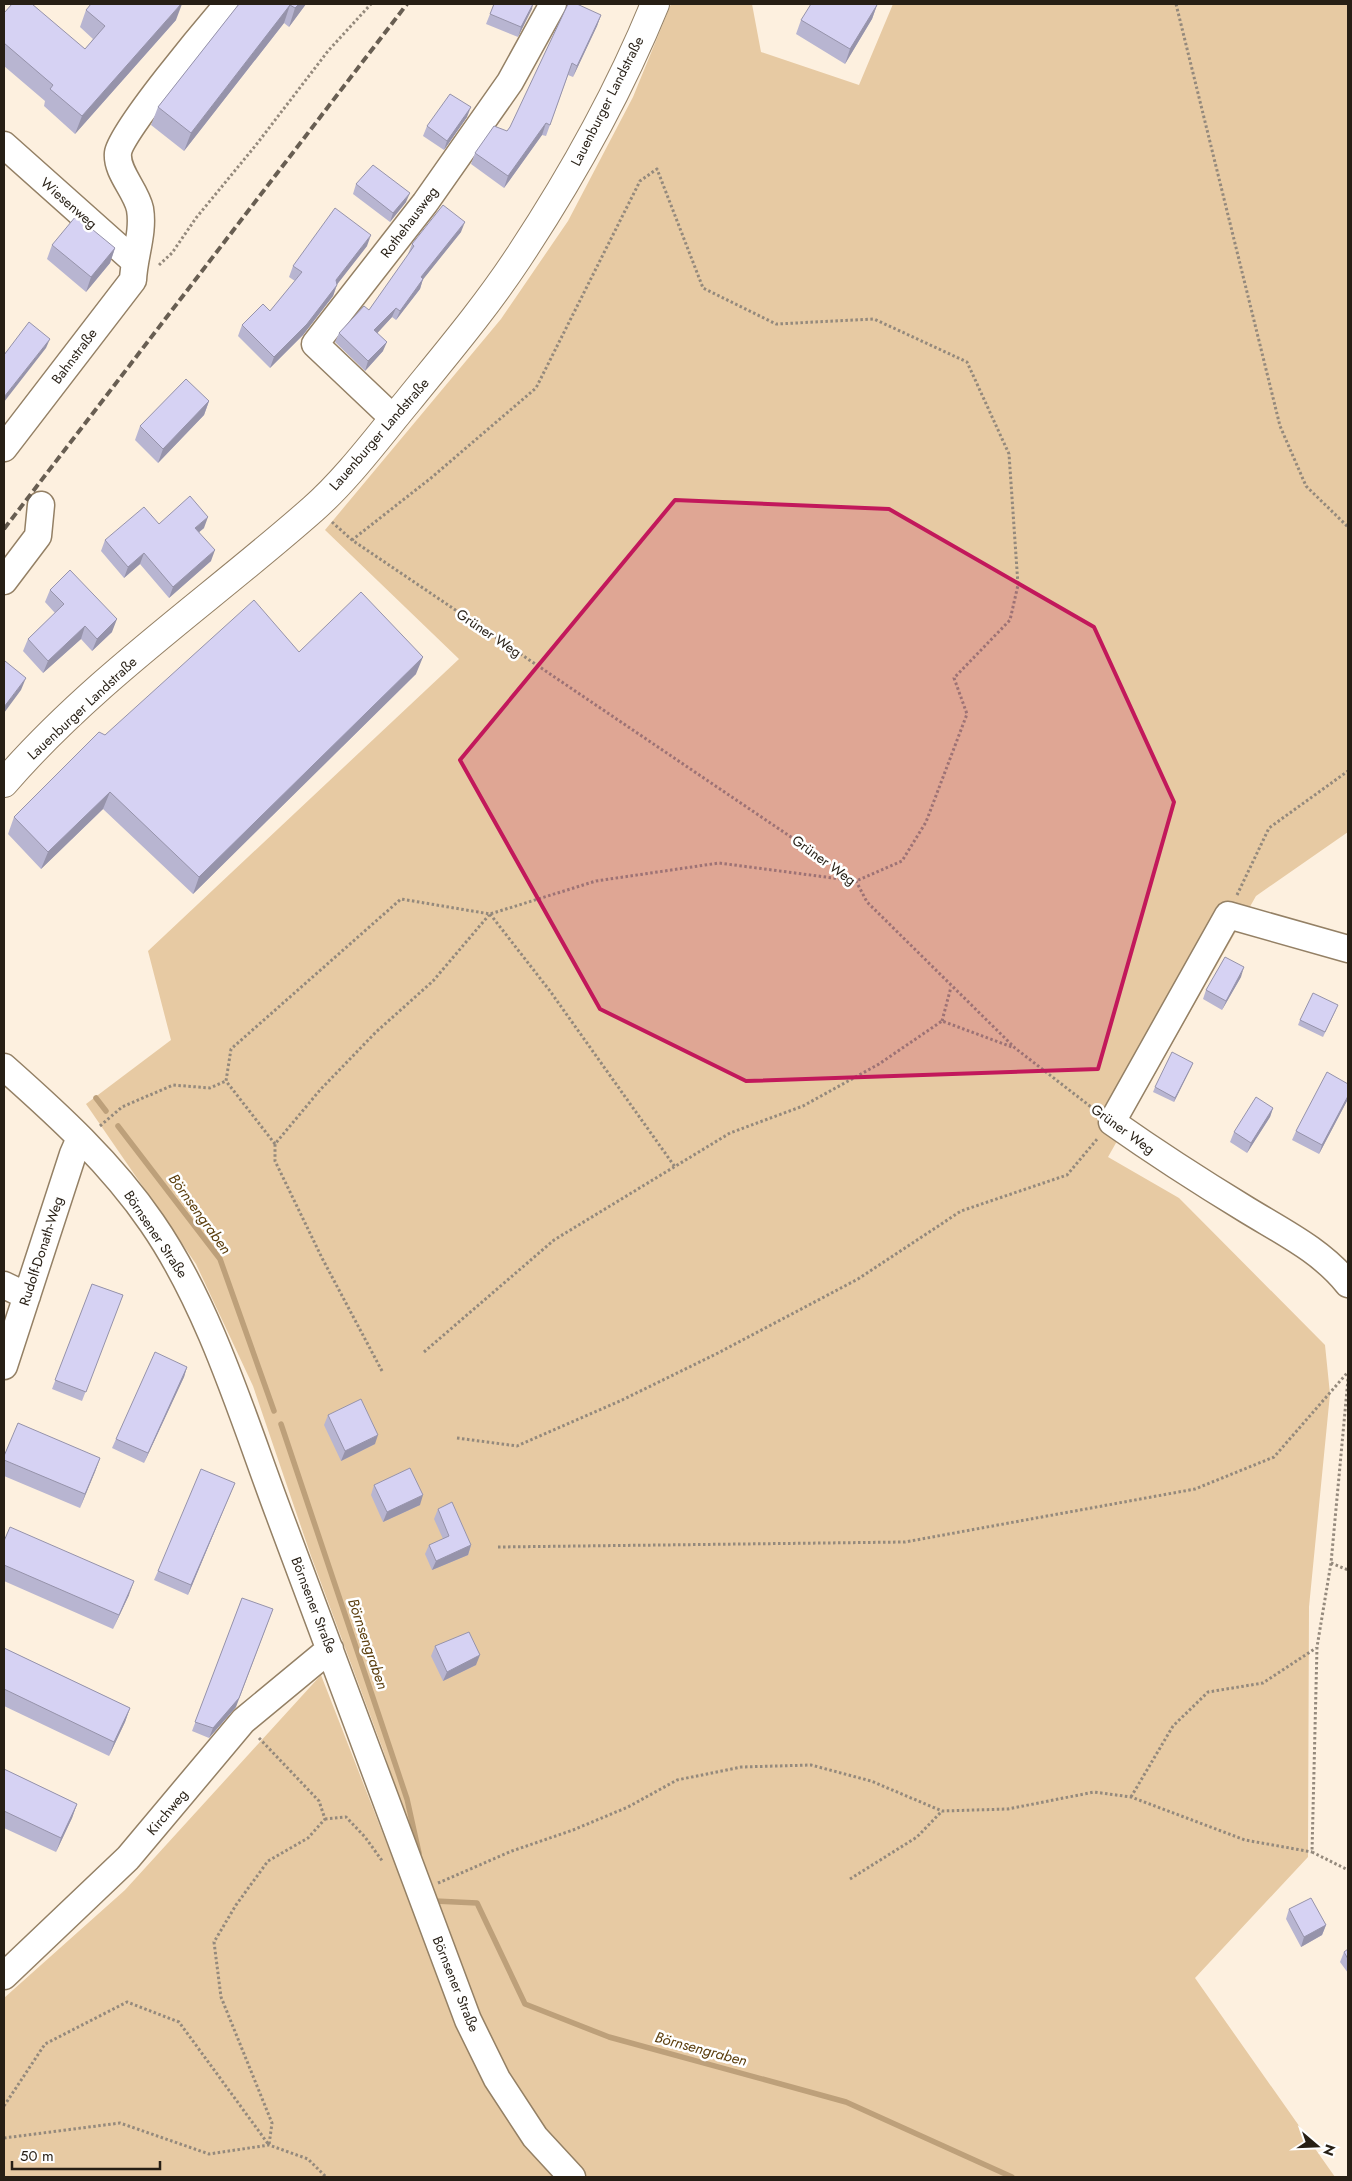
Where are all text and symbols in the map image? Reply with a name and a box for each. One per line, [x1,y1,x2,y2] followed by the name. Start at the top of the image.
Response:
[566,33,648,169] street label: Lauenburger Landstraße
[36,173,102,233] street label: Wiesenweg
[375,182,443,262] street label: Rothehausweg
[46,324,102,388] street label: Bahnstraße
[325,373,433,495] street label: Lauenburger Landstraße
[453,604,525,662] street label: Grüner Weg
[23,652,141,764] street label: Lauenburger Landstraße
[788,830,860,890] street label: Grüner Weg
[1087,1099,1159,1159] street label: Grüner Weg
[163,1169,237,1259] water label: Börnsengraben
[119,1186,193,1282] street label: Börnsener Straße
[14,1194,68,1308] street label: Rudolf-Donath-Weg
[286,1554,342,1656] street label: Börnsener Straße
[342,1596,394,1692] water label: Börnsengraben
[142,1785,192,1839] street label: Kirchweg
[428,1933,484,2035] street label: Börnsener Straße
[652,2026,750,2072] water label: Börnsengraben
[1292,2121,1342,2171] north arrow
[12,2138,160,2170] scale bar
[1318,2142,1341,2159] text: N
[20,2145,54,2167] text: 50 m

